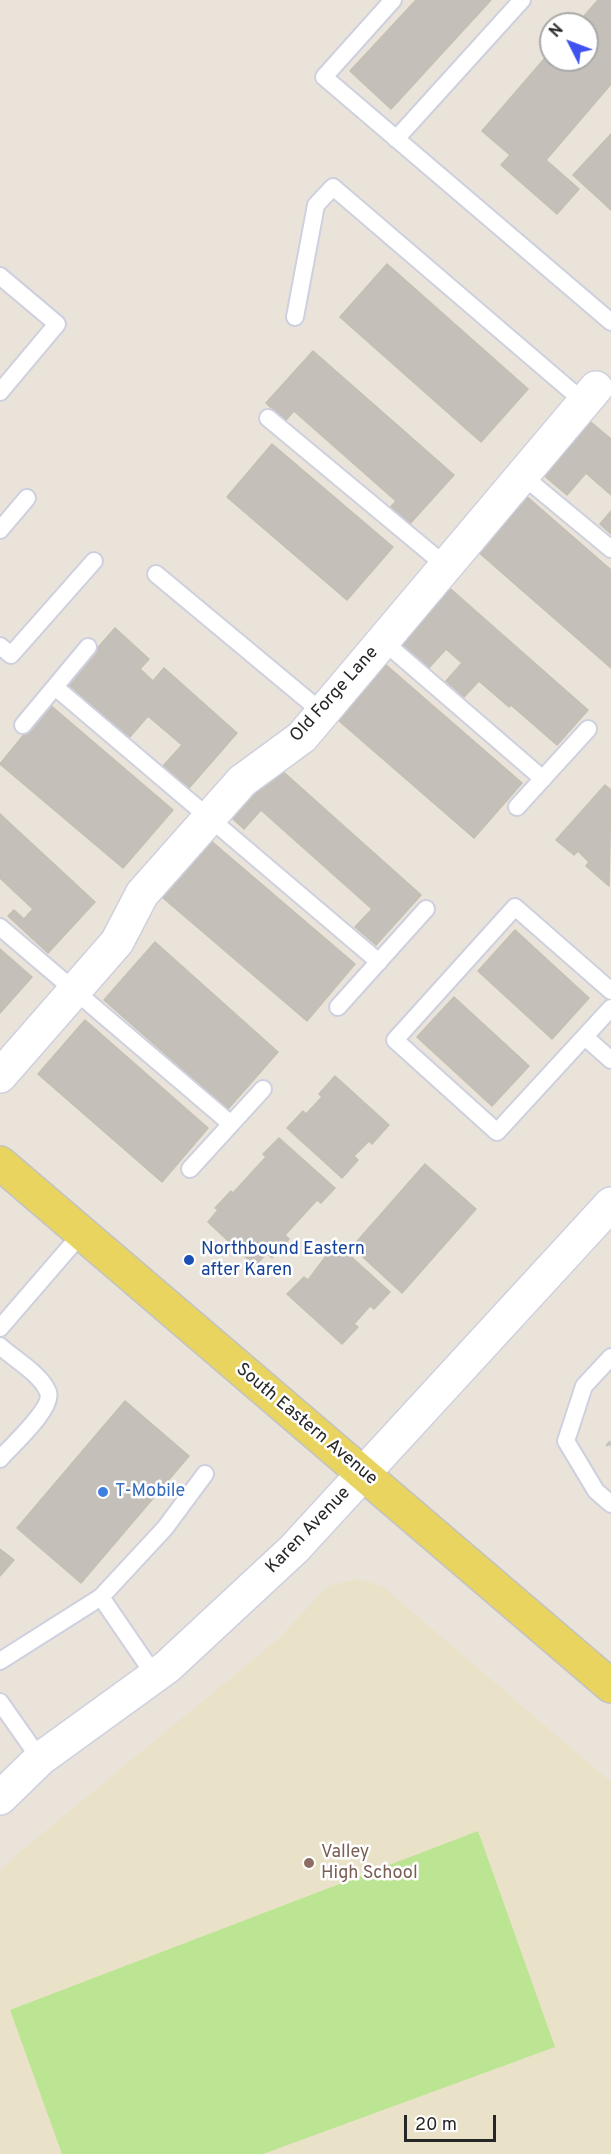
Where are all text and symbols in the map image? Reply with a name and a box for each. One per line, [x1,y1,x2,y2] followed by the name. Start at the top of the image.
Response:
[539,12,599,72] north arrow
[546,20,568,42] text: N
[286,643,384,747] street label: Old Forge Lane
[201,1239,365,1282] place label: Northbound Eastern after Karen
[182,1253,196,1267] marker: Northbound Eastern after Karen
[231,1360,381,1490] street label: South Eastern Avenue
[115,1481,185,1503] place label: T-Mobile
[262,1483,356,1579] street label: Karen Avenue
[96,1485,110,1499] marker: T-Mobile
[321,1842,418,1884] place label: Valley High School
[302,1856,316,1870] marker: Valley High School
[407,2103,498,2141] scale bar
[415,2114,457,2137] text: 20 m

